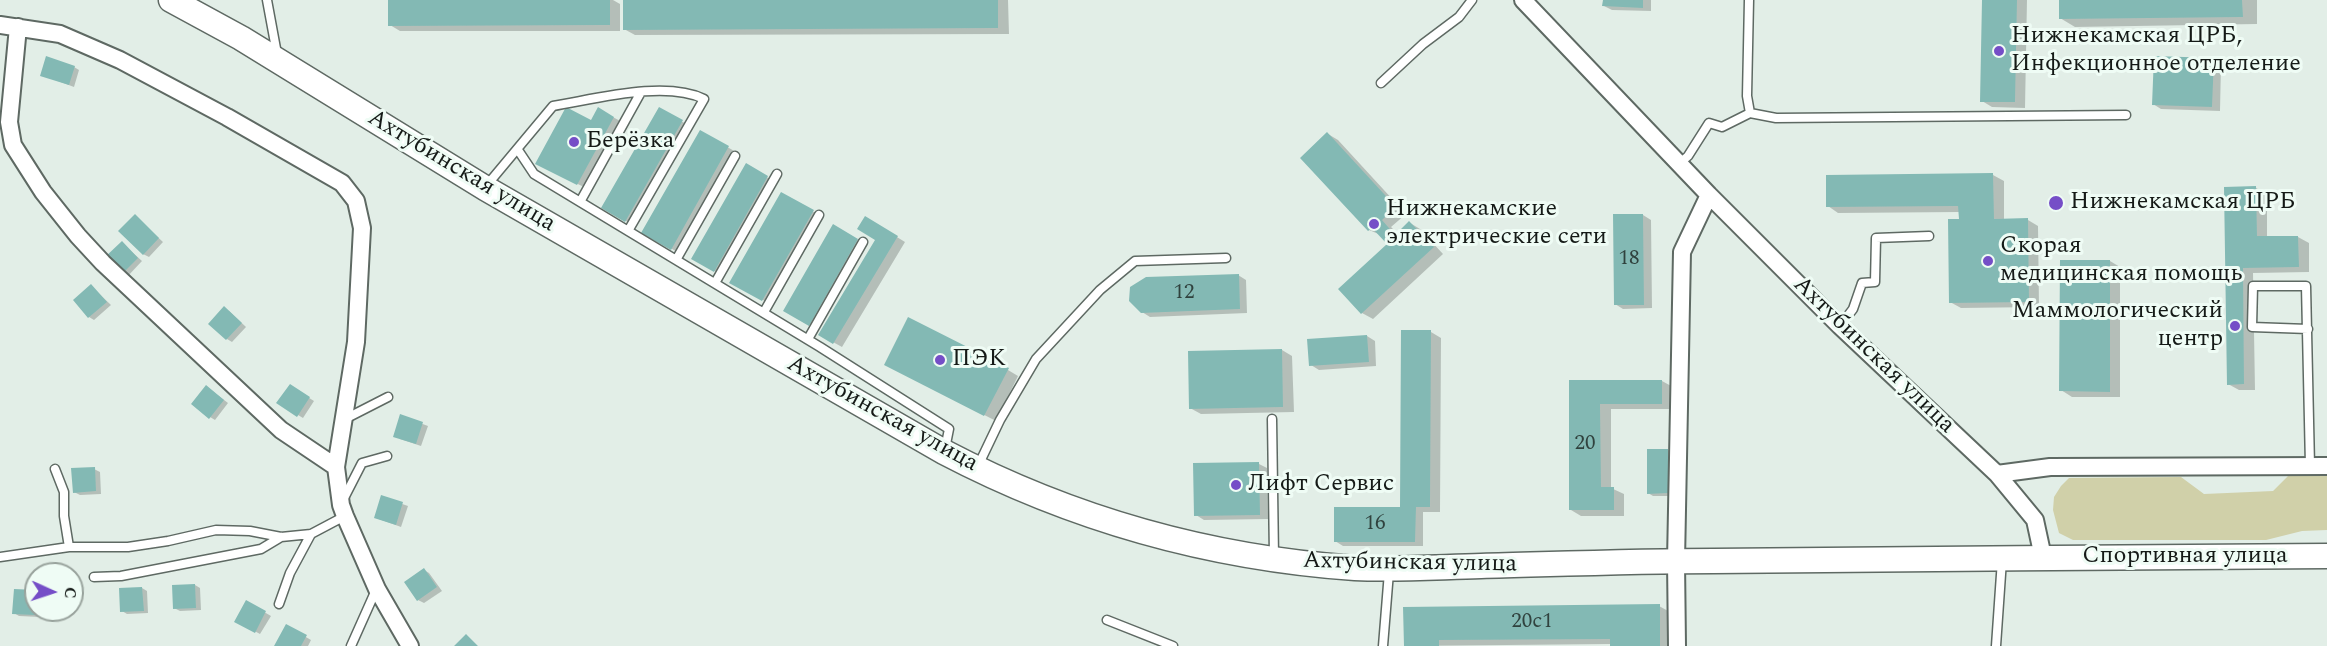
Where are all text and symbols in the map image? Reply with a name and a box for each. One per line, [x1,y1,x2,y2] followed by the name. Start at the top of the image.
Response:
[2011,23,2301,79] place label: Нижнекамская ЦРБ, Инфекционное отделение
[1992,44,2006,58] marker: Нижнекамская ЦРБ, Инфекционное отделение
[362,105,560,239] street label: Ахтубинская улица
[586,128,674,156] place label: Берёзка
[567,135,581,149] marker: Берёзка
[2070,189,2295,217] place label: Нижнекамская ЦРБ
[2047,194,2065,212] marker: Нижнекамская ЦРБ
[1386,196,1607,252] place label: Нижнекамские электрические сети
[1367,217,1381,231] marker: Нижнекамские электрические сети
[2000,233,2242,289] place label: Скорая медицинская помощь
[1619,247,1639,273] house number: 18
[1981,254,1995,268] marker: Скорая медицинская помощь
[1786,271,1960,441] street label: Ахтубинская улица
[1174,281,1194,307] house number: 12
[2012,298,2223,354] place label: Маммологический центр
[2228,319,2242,333] marker: Маммологический центр
[952,346,1006,374] place label: ПЭК
[781,350,983,480] street label: Ахтубинская улица
[933,353,947,367] marker: ПЭК
[1575,432,1595,458] house number: 20
[1248,471,1394,499] place label: Лифт Сервис
[1229,478,1243,492] marker: Лифт Сервис
[1365,512,1385,538] house number: 16
[2082,543,2288,571] street label: Спортивная улица
[1303,548,1517,580] street label: Ахтубинская улица
[24,562,84,622] north arrow
[58,587,82,599] text: С
[1511,610,1553,636] house number: 20с1

